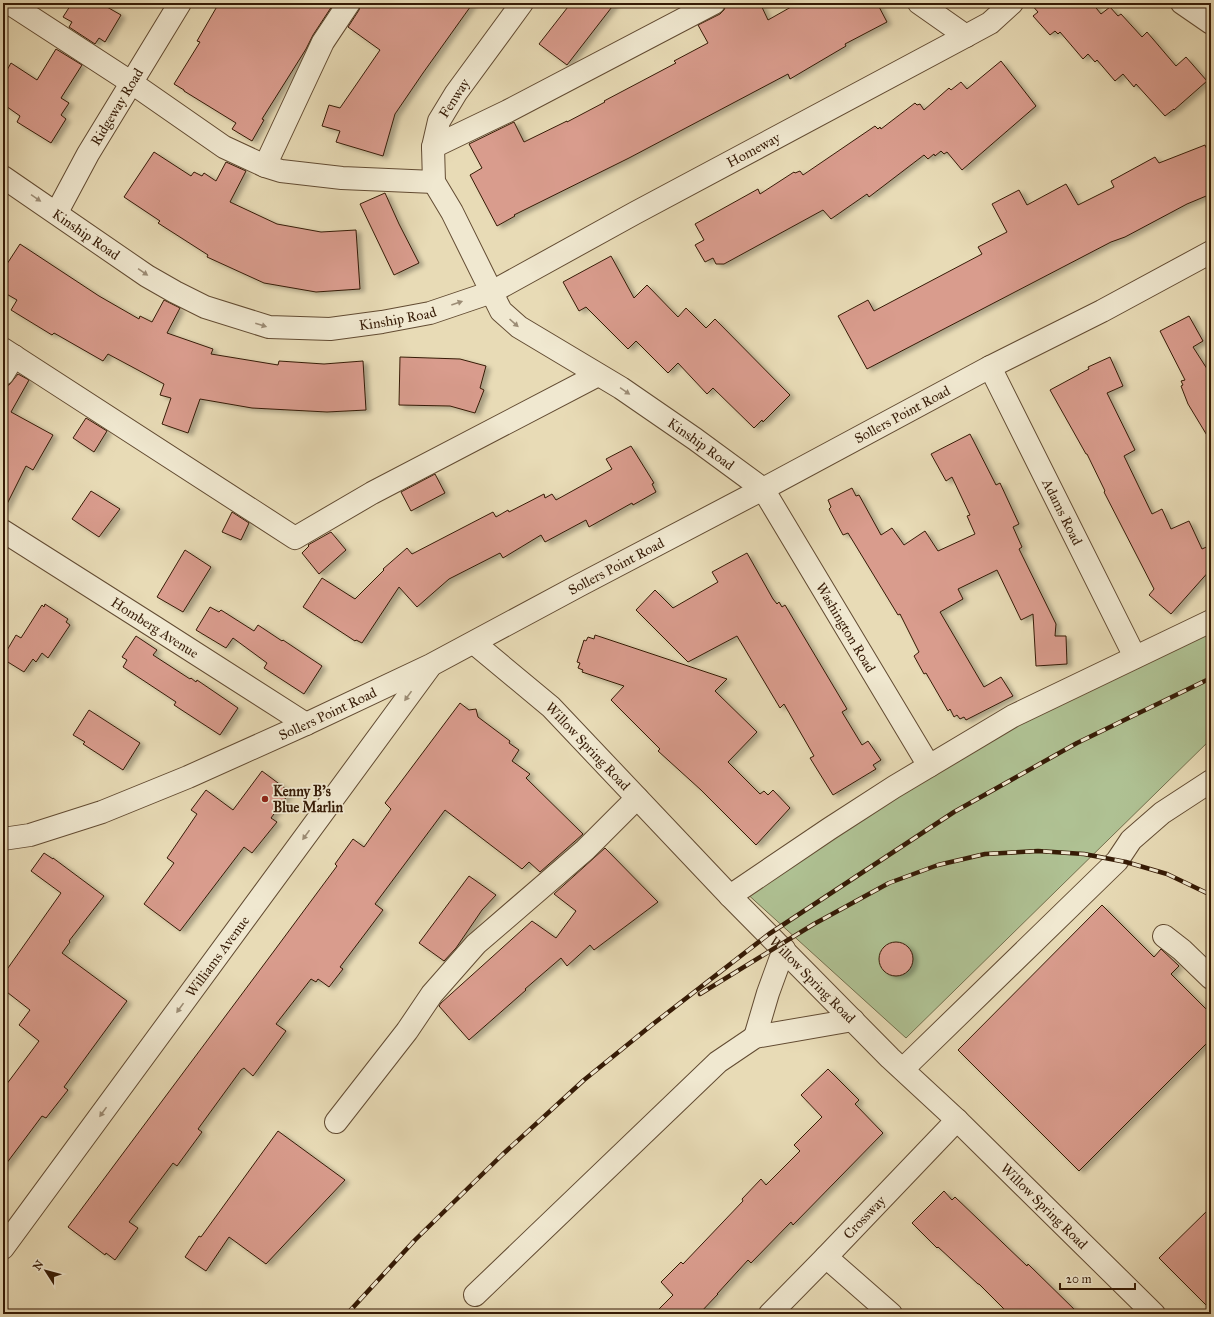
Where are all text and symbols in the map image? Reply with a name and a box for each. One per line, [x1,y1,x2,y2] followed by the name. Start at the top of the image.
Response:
[87,65,147,149] street label: Ridgeway Road
[435,75,474,121] street label: Fenway
[724,129,784,171] street label: Homeway
[30,195,41,202] one-way arrow
[49,206,123,264] street label: Kinship Road
[137,268,148,276] one-way arrow
[452,300,464,306] one-way arrow
[358,303,439,334] street label: Kinship Road
[509,318,519,328] one-way arrow
[255,322,267,328] one-way arrow
[852,382,953,447] street label: Sollers Point Road
[620,387,630,395] one-way arrow
[664,415,737,474] street label: Kinship Road
[1038,475,1086,548] street label: Adams Road
[565,534,667,599] street label: Sollers Point Road
[812,579,879,676] street label: Washington Road
[108,594,202,662] street label: Homberg Avenue
[276,684,379,744] street label: Sollers Point Road
[404,691,412,702] one-way arrow
[542,699,633,794] street label: Willow Spring Road
[273,783,343,816] place label: Kenny B's Blue Marlin
[260,794,270,804] marker: Kenny B's Blue Marlin
[302,830,310,840] one-way arrow
[182,912,253,1000] street label: Williams Avenue
[766,933,859,1027] street label: Willow Spring Road
[175,1002,184,1013] one-way arrow
[99,1107,107,1118] one-way arrow
[997,1160,1091,1253] street label: Willow Spring Road
[840,1192,889,1243] street label: Crossway
[26,1251,66,1291] north arrow
[30,1257,47,1273] text: N
[1060,1265,1135,1291] scale bar
[1066,1272,1092,1286] text: 20 m

